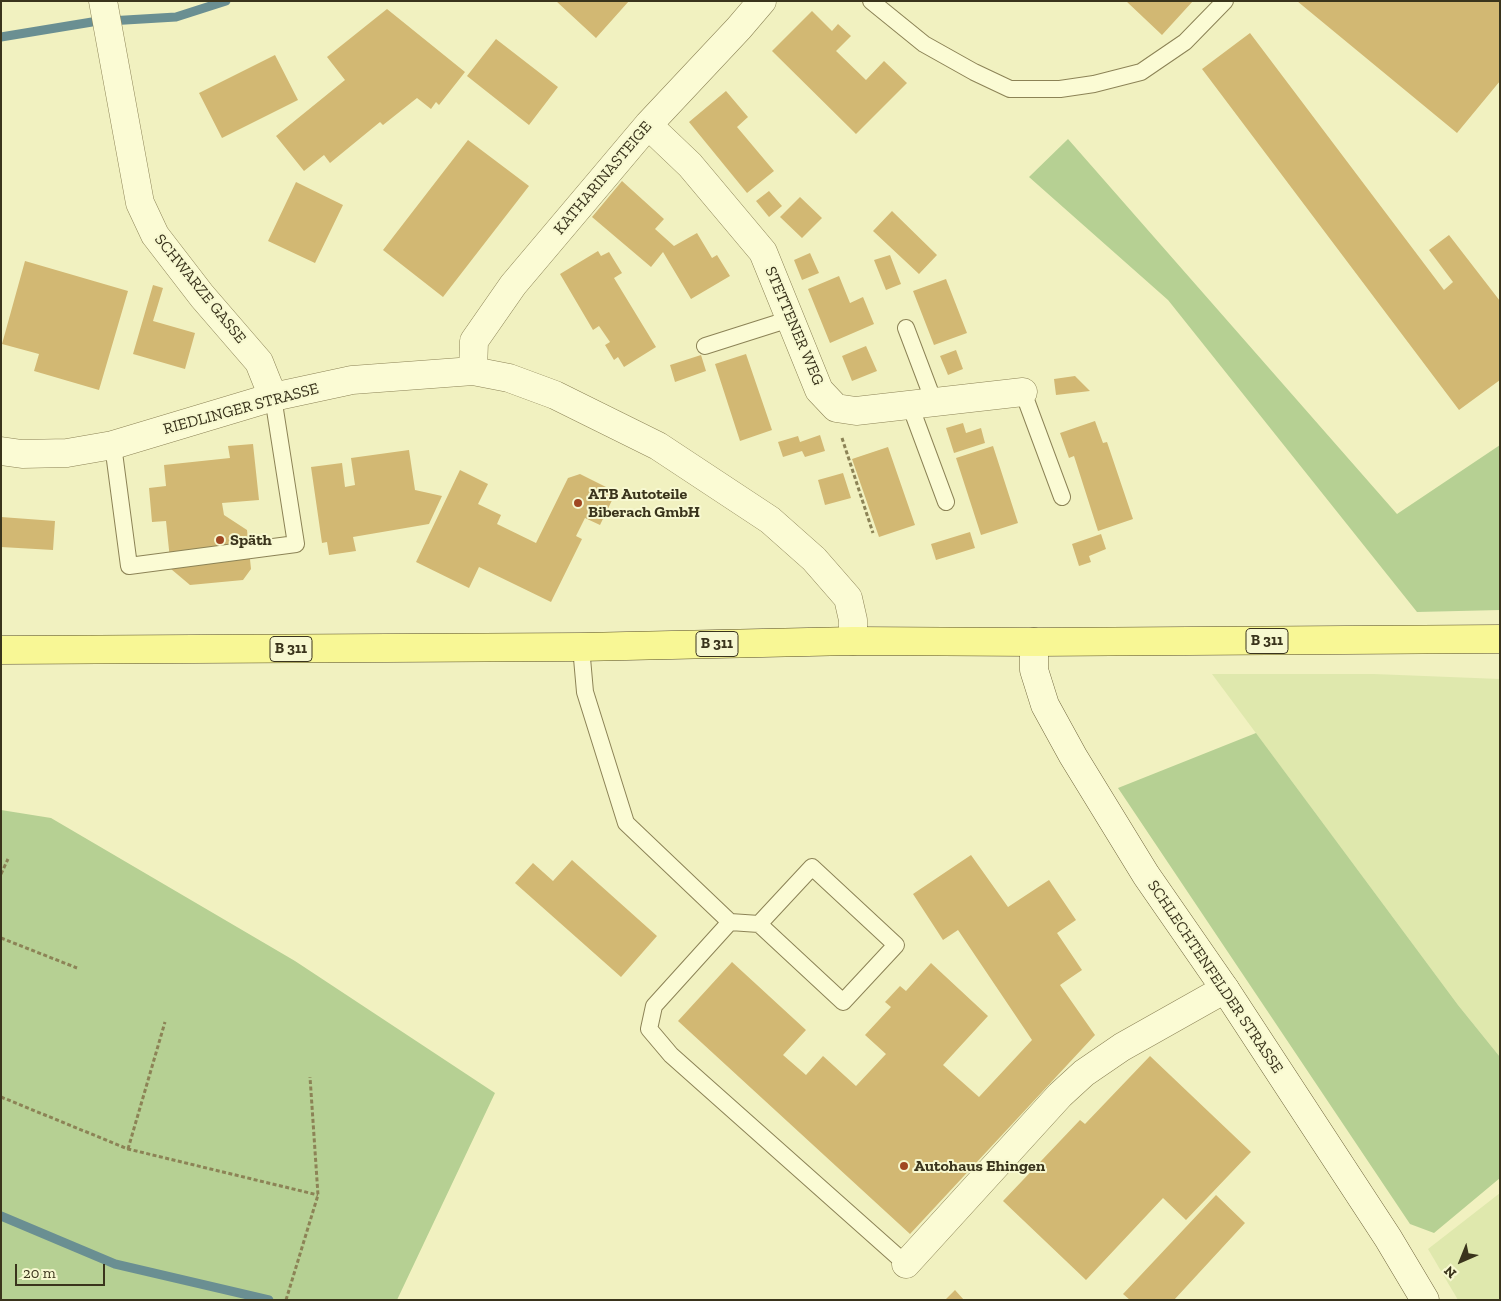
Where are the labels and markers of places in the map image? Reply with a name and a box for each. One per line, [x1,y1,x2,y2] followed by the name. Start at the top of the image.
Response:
[588,484,700,522] place label: ATB Autoteile Biberach GmbH
[572,497,584,509] marker: ATB Autoteile Biberach GmbH
[230,530,272,550] place label: Späth
[214,534,226,546] marker: Späth
[914,1156,1045,1176] place label: Autohaus Ehingen
[898,1160,910,1172] marker: Autohaus Ehingen

